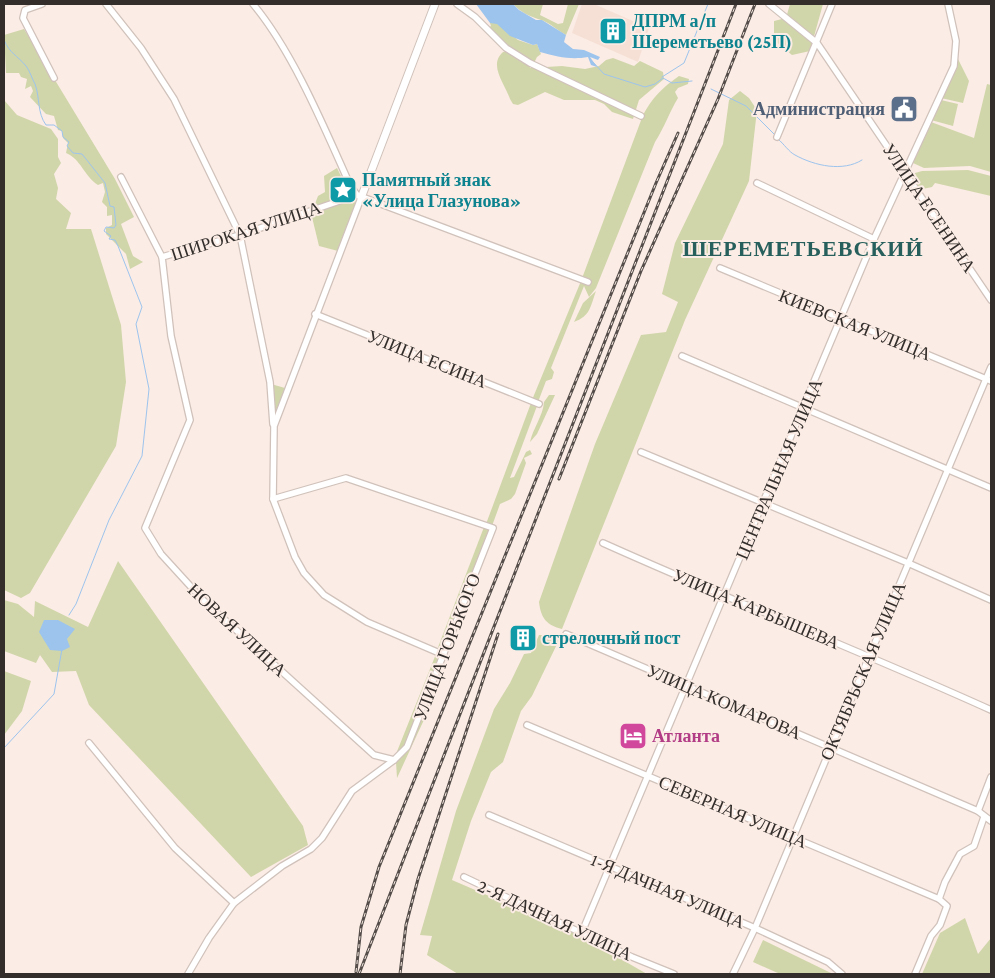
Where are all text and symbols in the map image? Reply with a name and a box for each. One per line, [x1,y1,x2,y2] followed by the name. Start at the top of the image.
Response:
[632,11,792,53] place label: ДПРМ а/п Шереметьево (25П)
[598,16,628,46] building icon: ДПРМ а/п Шереметьево (25П)
[889,94,919,124] public building icon: Администрация
[753,99,885,119] place label: Администрация
[878,140,980,276] street label: УЛИЦА ЕСЕНИНА
[362,170,521,211] place label: Памятный знак «Улица Глазунова»
[328,175,358,205] place icon: Памятный знак «Улица Глазунова»
[168,197,324,265] street label: ШИРОКАЯ УЛИЦА
[682,236,924,261] district label: ШЕРЕМЕТЬЕВСКИЙ
[776,285,934,365] street label: КИЕВСКАЯ УЛИЦА
[364,326,490,392] street label: УЛИЦА ЕСИНА
[732,376,826,562] street label: ЦЕНТРАЛЬНАЯ УЛИЦА
[670,565,842,653] street label: УЛИЦА КАРБЫШЕВА
[410,571,484,723] street label: УЛИЦА ГОРЬКОГО
[184,579,290,681] street label: НОВАЯ УЛИЦА
[816,579,910,763] street label: ОКТЯБРЬСКАЯ УЛИЦА
[508,623,538,653] building icon: стрелочный пост
[542,628,680,648] place label: стрелочный пост
[644,660,804,744] street label: УЛИЦА КОМАРОВА
[618,721,648,751] hotel icon: Атланта
[652,726,720,746] place label: Атланта
[656,772,810,852] street label: СЕВЕРНАЯ УЛИЦА
[588,849,748,933] street label: 1-Я ДАЧНАЯ УЛИЦА
[475,875,635,965] street label: 2-Я ДАЧНАЯ УЛИЦА

